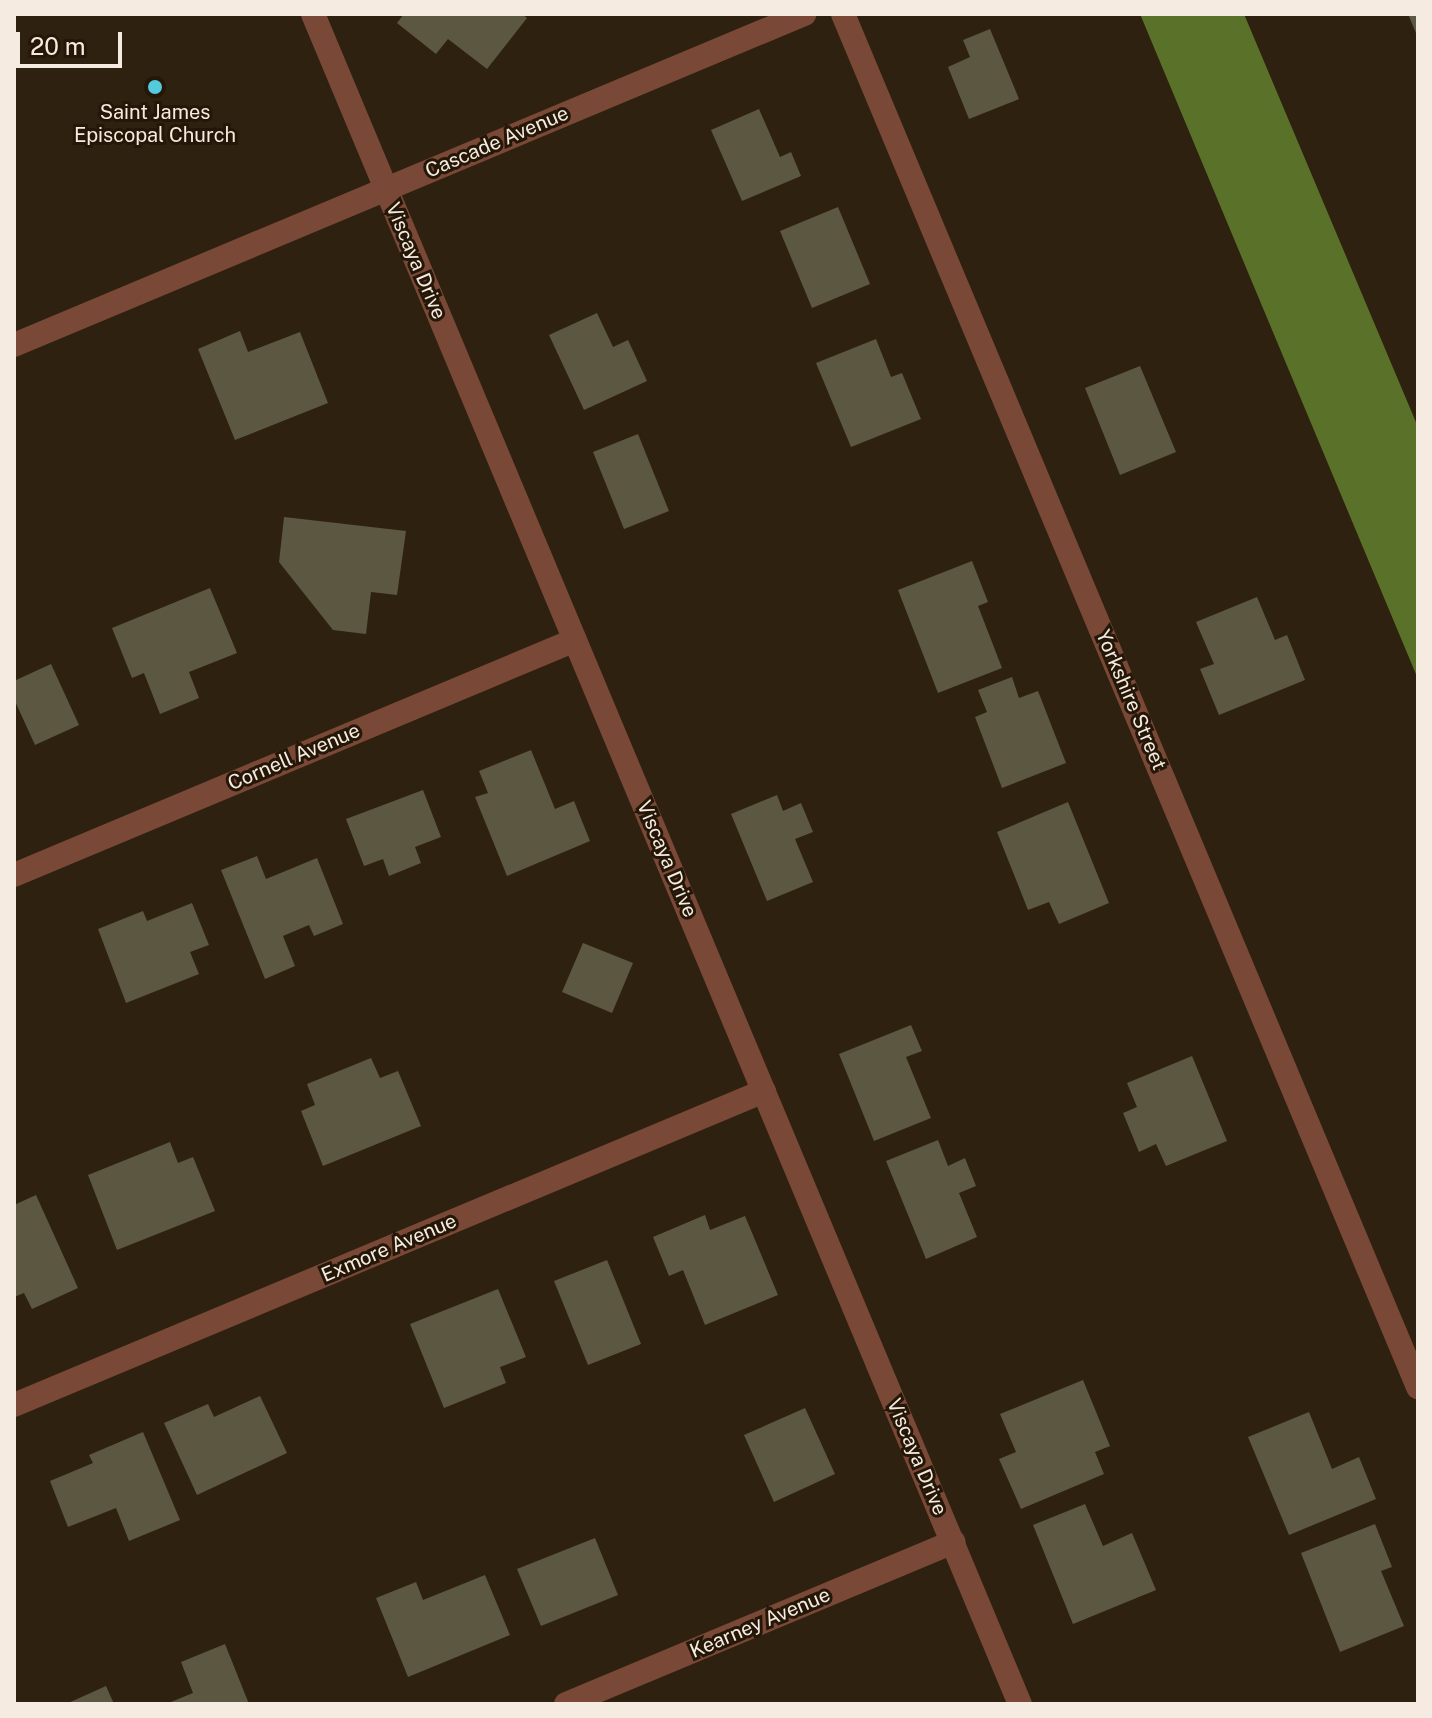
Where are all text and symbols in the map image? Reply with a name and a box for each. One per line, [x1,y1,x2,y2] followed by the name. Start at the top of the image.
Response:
[20,16,126,66] scale bar
[30,32,86,60] text: 20 m
[146,78,164,96] marker: Saint James Episcopal Church
[74,100,236,147] place label: Saint James Episcopal Church
[422,101,572,183] street label: Cascade Avenue
[381,199,451,323] street label: Viscaya Drive
[1091,626,1171,774] street label: Yorkshire Street
[224,718,364,796] street label: Cornell Avenue
[632,797,702,921] street label: Viscaya Drive
[318,1209,460,1287] street label: Exmore Avenue
[882,1395,952,1519] street label: Viscaya Drive
[686,1583,834,1663] street label: Kearney Avenue

